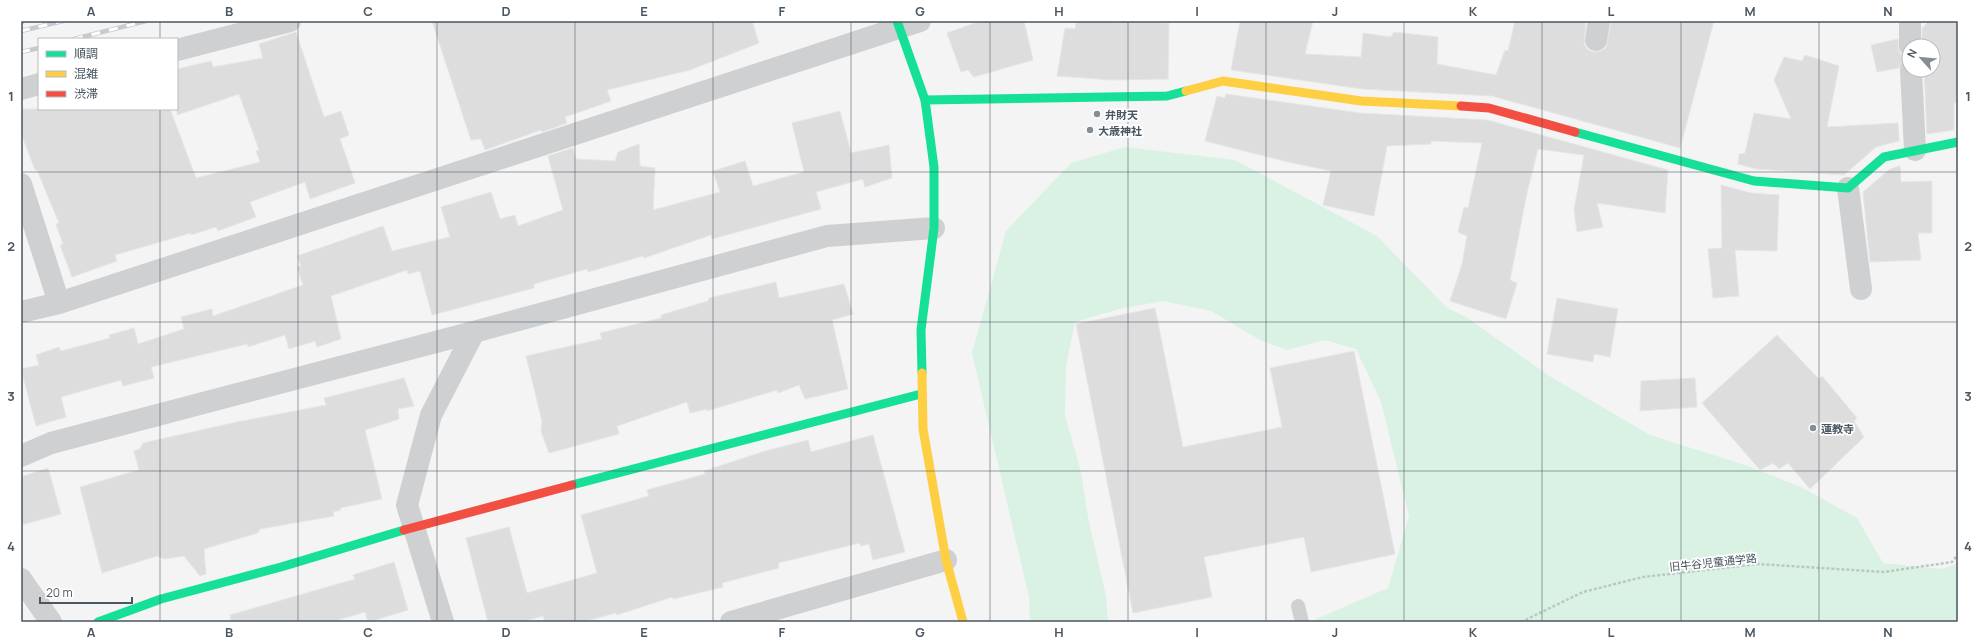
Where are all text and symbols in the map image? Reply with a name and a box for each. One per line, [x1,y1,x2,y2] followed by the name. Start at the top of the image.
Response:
[87,2,96,20] text: A
[225,2,233,20] text: B
[363,2,373,20] text: C
[501,2,511,20] text: D
[640,2,648,20] text: E
[779,2,786,20] text: F
[915,2,925,20] text: G
[1054,2,1064,20] text: H
[1195,2,1199,20] text: I
[1332,2,1338,20] text: J
[1469,2,1478,20] text: K
[1608,2,1615,20] text: L
[1744,2,1756,20] text: M
[1883,2,1893,20] text: N
[38,38,178,110] legend
[1901,38,1941,78] north arrow
[74,45,98,62] text: 順調
[1903,46,1920,60] text: N
[74,65,98,82] text: 混雑
[74,85,98,102] text: 渋滞
[8,87,14,105] text: 1
[1965,87,1971,105] text: 1
[1105,107,1138,122] place label: 弁財天
[1092,109,1102,119] marker: 弁財天
[1098,123,1142,138] place label: 大歳神社
[1085,125,1095,135] marker: 大歳神社
[7,237,15,255] text: 2
[1964,237,1972,255] text: 2
[7,387,15,405] text: 3
[1964,387,1972,405] text: 3
[1821,421,1854,436] place label: 蓮教寺
[1808,423,1818,433] marker: 蓮教寺
[7,537,15,555] text: 4
[1964,537,1972,555] text: 4
[1668,550,1758,574] street label: 旧牛谷児童通学路
[40,579,132,605] scale bar
[46,584,73,601] text: 20 m
[87,623,96,641] text: A
[225,623,233,641] text: B
[363,623,373,641] text: C
[501,623,511,641] text: D
[640,623,648,641] text: E
[779,623,786,641] text: F
[915,623,925,641] text: G
[1054,623,1064,641] text: H
[1195,623,1199,641] text: I
[1332,623,1338,641] text: J
[1469,623,1478,641] text: K
[1608,623,1615,641] text: L
[1744,623,1756,641] text: M
[1883,623,1893,641] text: N

